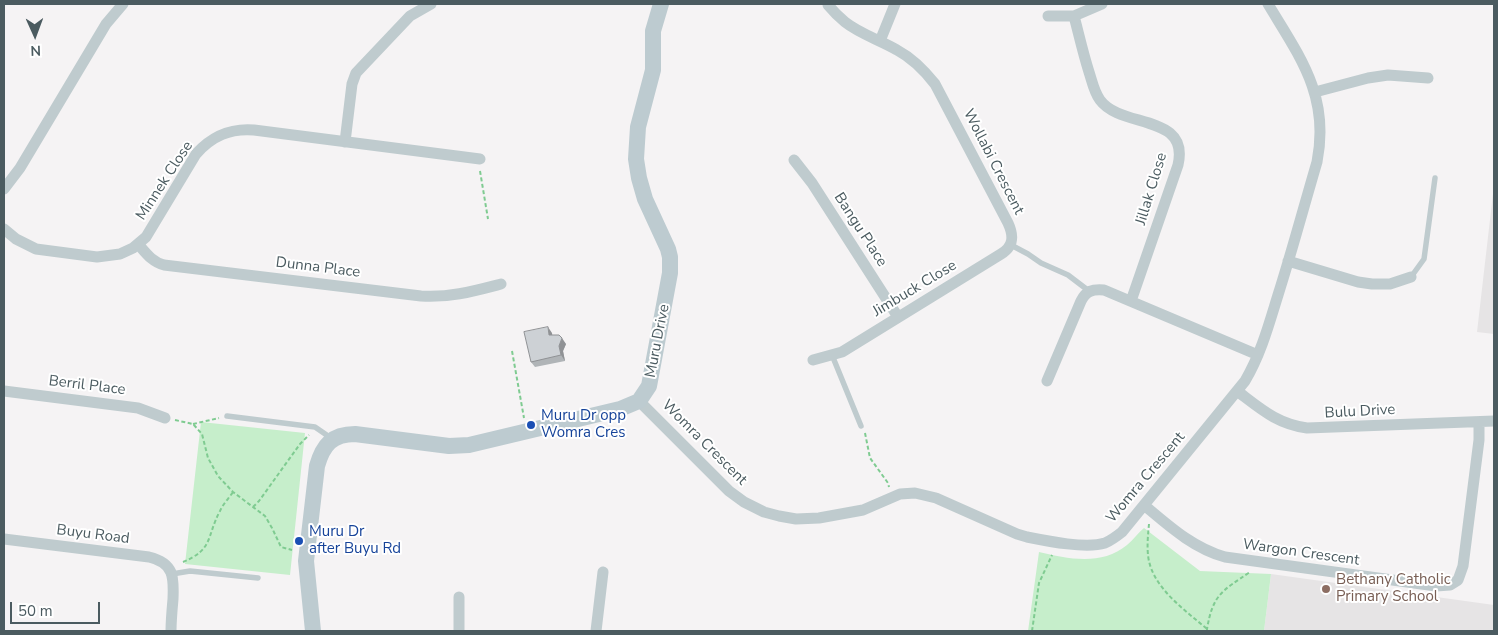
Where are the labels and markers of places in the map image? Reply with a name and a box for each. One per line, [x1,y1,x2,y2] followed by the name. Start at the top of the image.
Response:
[541,407,626,442] place label: Muru Dr opp Womra Cres
[525,419,537,431] marker: Muru Dr opp Womra Cres
[309,523,401,558] place label: Muru Dr after Buyu Rd
[293,535,305,547] marker: Muru Dr after Buyu Rd
[1336,571,1451,606] place label: Bethany Catholic Primary School
[1320,583,1332,595] marker: Bethany Catholic Primary School

